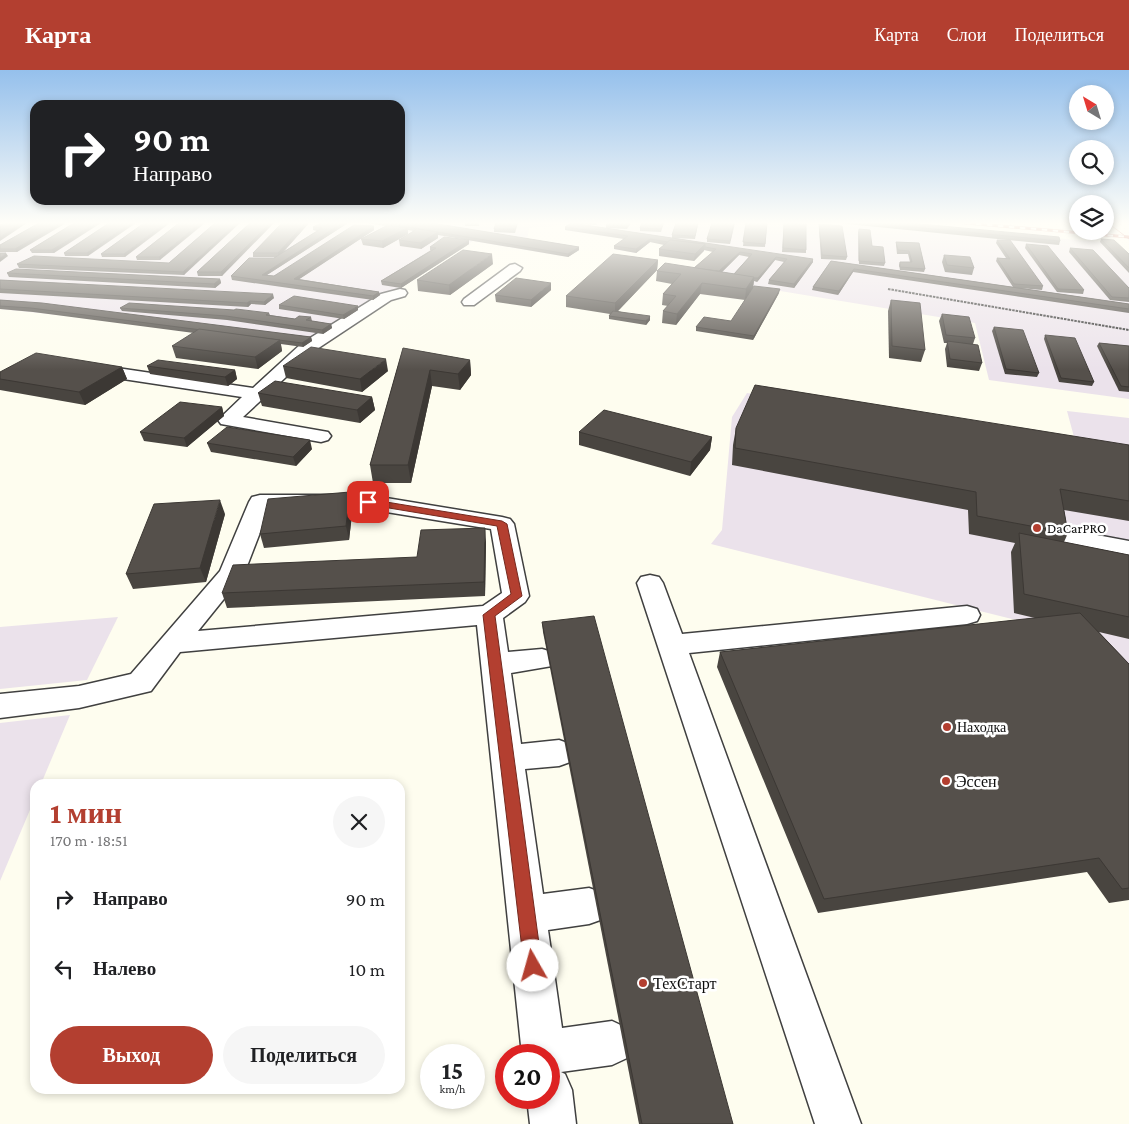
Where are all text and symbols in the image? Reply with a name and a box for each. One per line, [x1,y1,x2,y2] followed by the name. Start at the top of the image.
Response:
[25,21,91,48] text: Карта
[874,25,919,45] text: Карта
[947,25,986,45] text: Слои
[1014,25,1104,45] text: Поделиться
[1069,85,1114,130] north arrow
[1069,85,1114,240] map controls
[50,120,115,185] icon: right
[133,120,210,159] text: 90 m
[1069,140,1114,185] button: search
[133,161,212,186] text: Направо
[1069,195,1114,240] button: layers
[347,481,389,523] pin
[354,488,382,516] icon: arrive
[1047,520,1106,536] place label: DaCarPRO
[1031,522,1043,534] marker: DaCarPRO
[957,719,1007,735] place label: Находка
[941,721,953,733] marker: Находка
[956,773,997,790] place label: Эссен
[940,775,952,787] marker: Эссен
[50,796,122,829] text: 1 мин
[333,796,385,848] button: close
[50,832,128,849] text: 170 m · 18:51
[50,885,78,913] icon: right
[93,888,168,909] text: Направо
[346,889,385,910] text: 90 m
[506,939,558,991] position arrow
[50,955,78,983] icon: left
[93,958,156,979] text: Налево
[349,959,385,980] text: 10 m
[653,975,717,993] place label: ТехСтарт
[637,977,649,989] marker: ТехСтарт
[50,1026,213,1084] button: Выход
[223,1026,385,1084] button: Поделиться
[495,1044,560,1109] speed limit sign: 20
[442,1057,463,1084] text: 15
[440,1082,465,1096] text: km/h

